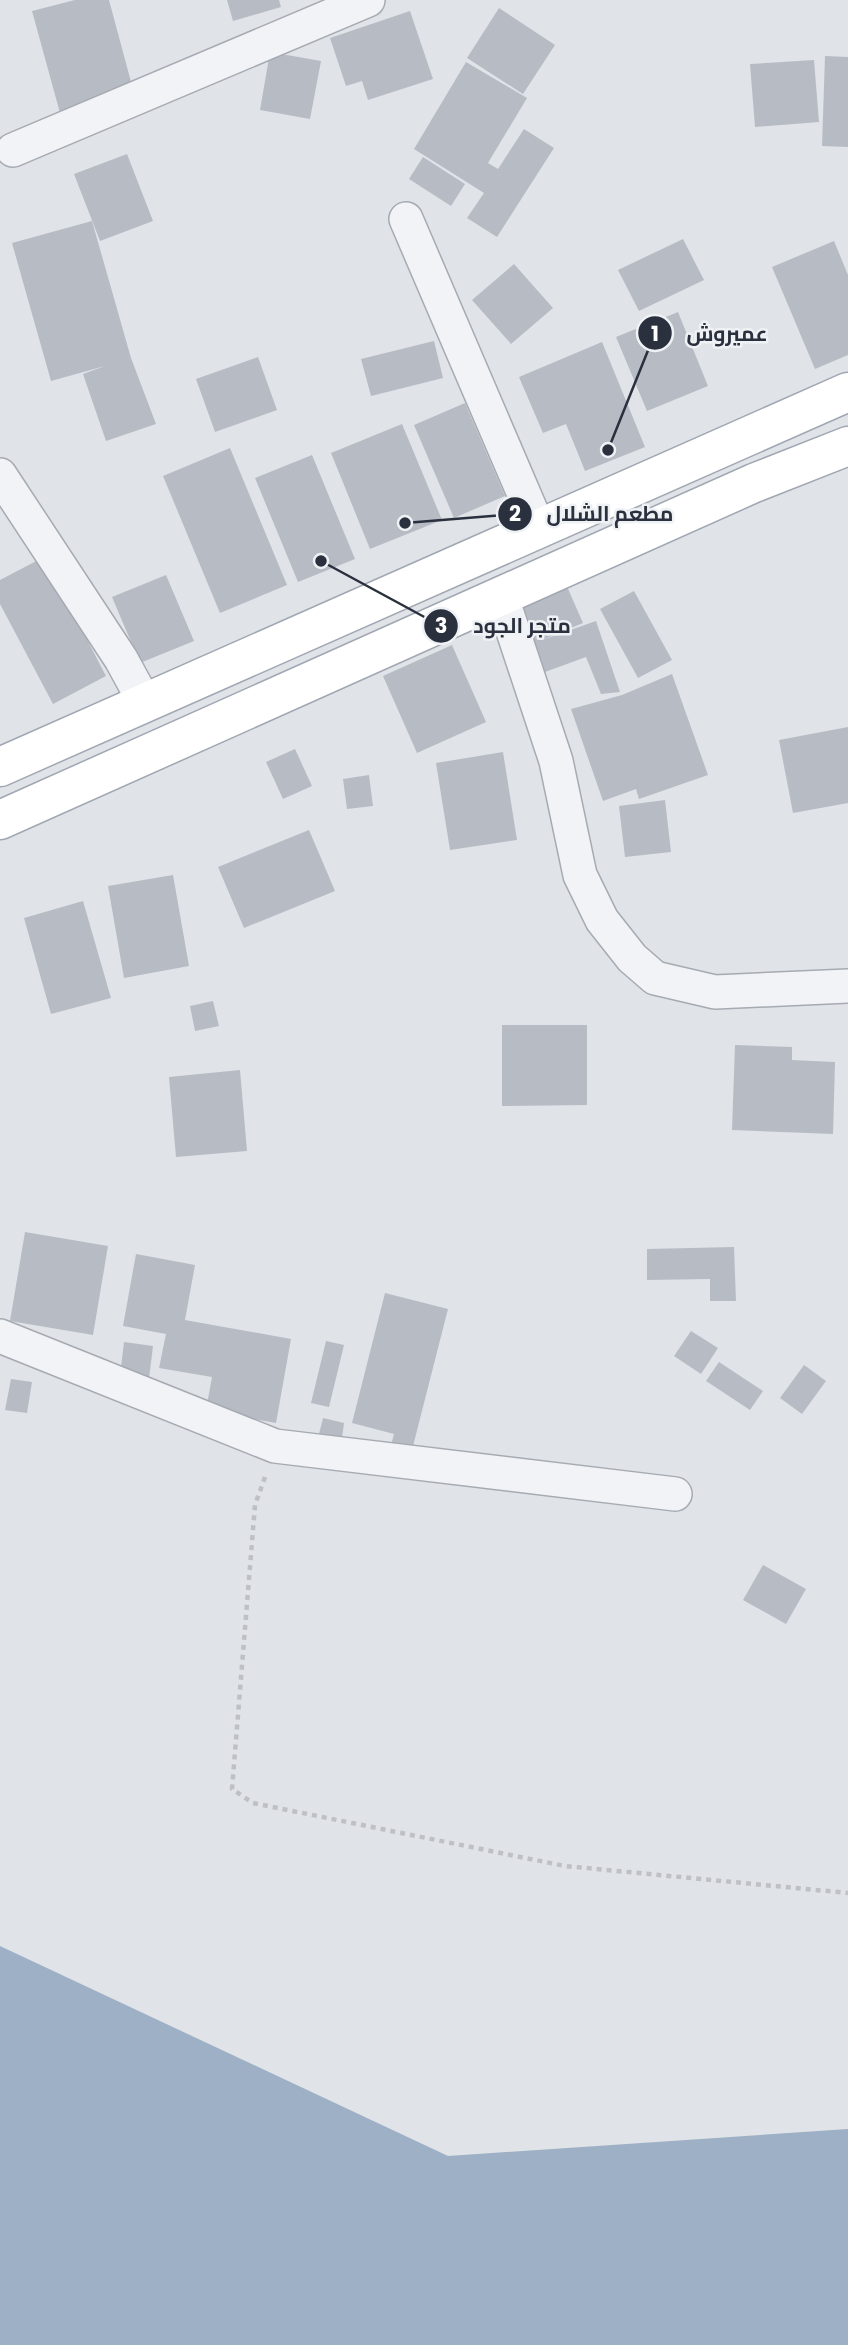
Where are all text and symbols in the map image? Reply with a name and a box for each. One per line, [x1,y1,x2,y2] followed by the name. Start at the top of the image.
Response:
[638,312,782,354] callout: عميروش
[651,319,659,348] text: 1
[686,319,768,348] text: عميروش
[497,493,687,535] callout: مطعم الشلال
[509,499,521,528] text: 2
[547,499,673,528] text: مطعم الشلال
[424,605,584,647] callout: متجر الجود
[435,611,447,640] text: 3
[473,611,571,640] text: متجر الجود

